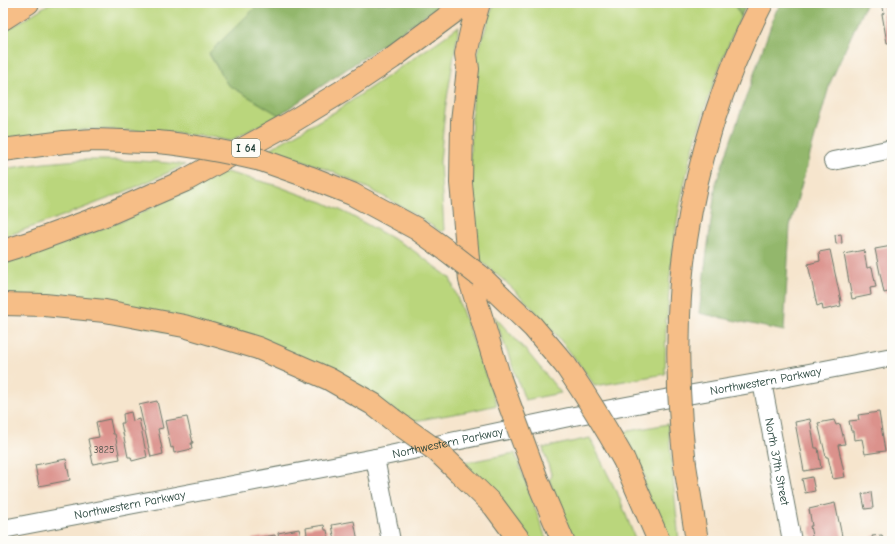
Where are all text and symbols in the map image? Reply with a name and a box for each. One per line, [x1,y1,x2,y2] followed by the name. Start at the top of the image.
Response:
[232,139,260,157] road number: I 64
[709,364,823,398] street label: Northwestern Parkway
[762,417,792,507] street label: North 37th Street
[391,424,505,461] street label: Northwestern Parkway
[94,444,114,456] house number: 3825
[73,487,187,522] street label: Northwestern Parkway

